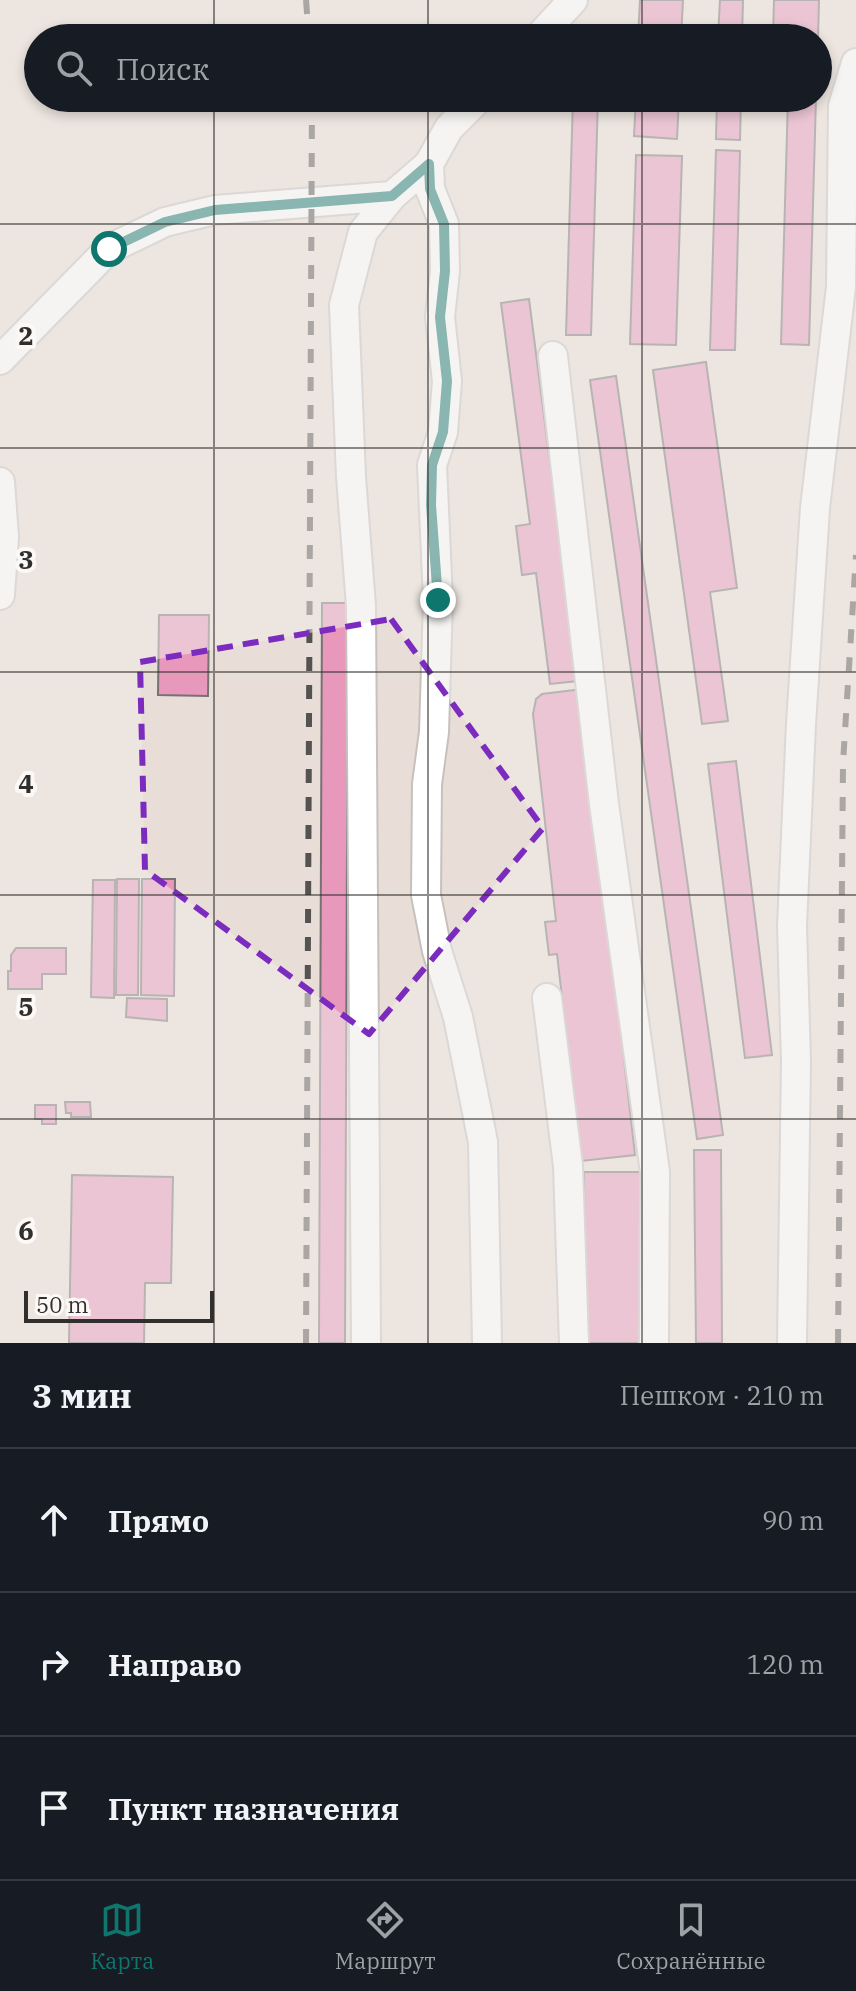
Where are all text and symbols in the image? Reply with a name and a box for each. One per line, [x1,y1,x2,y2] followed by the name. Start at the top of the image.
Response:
[24,24,832,112] search box
[52,46,96,90] icon: search
[116,49,209,88] text: Поиск
[91,231,127,267] route start
[18,318,34,352] text: 2
[18,542,34,576] text: 3
[420,582,456,618] route end
[18,766,34,800] text: 4
[18,989,34,1023] text: 5
[18,1213,34,1247] text: 6
[24,1287,214,1323] scale bar
[36,1290,88,1319] text: 50 m
[32,1373,132,1417] text: 3 мин
[620,1378,824,1412] text: Пешком · 210 m
[32,1498,76,1542] icon: ahead
[108,1501,209,1540] text: Прямо
[762,1503,824,1537] text: 90 m
[32,1642,76,1686] icon: right
[108,1645,242,1684] text: Направо
[746,1647,824,1681] text: 120 m
[32,1786,76,1830] icon: arrive
[108,1789,399,1828] text: Пункт назначения
[90,1898,154,1975] tab: Карта
[335,1898,436,1975] tab: Маршрут
[617,1898,766,1975] tab: Сохранённые

